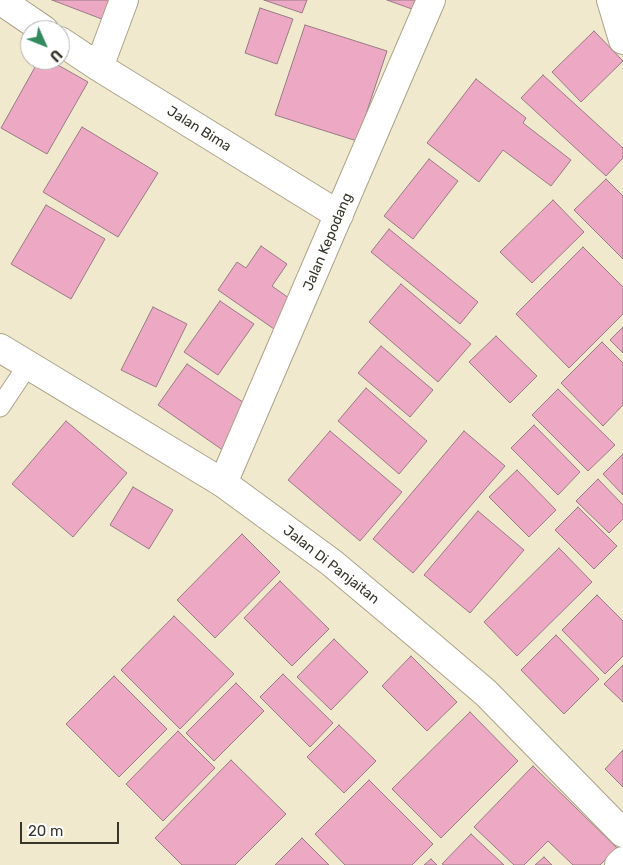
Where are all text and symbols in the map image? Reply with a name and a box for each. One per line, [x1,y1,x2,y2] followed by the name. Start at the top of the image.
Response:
[20,20,70,70] north arrow
[46,46,65,65] text: U
[164,103,234,155] street label: Jalan Bima
[300,191,356,293] street label: Jalan Kepodang
[280,522,382,608] street label: Jalan Di Panjaitan
[22,812,121,844] scale bar
[28,822,63,840] text: 20 m

